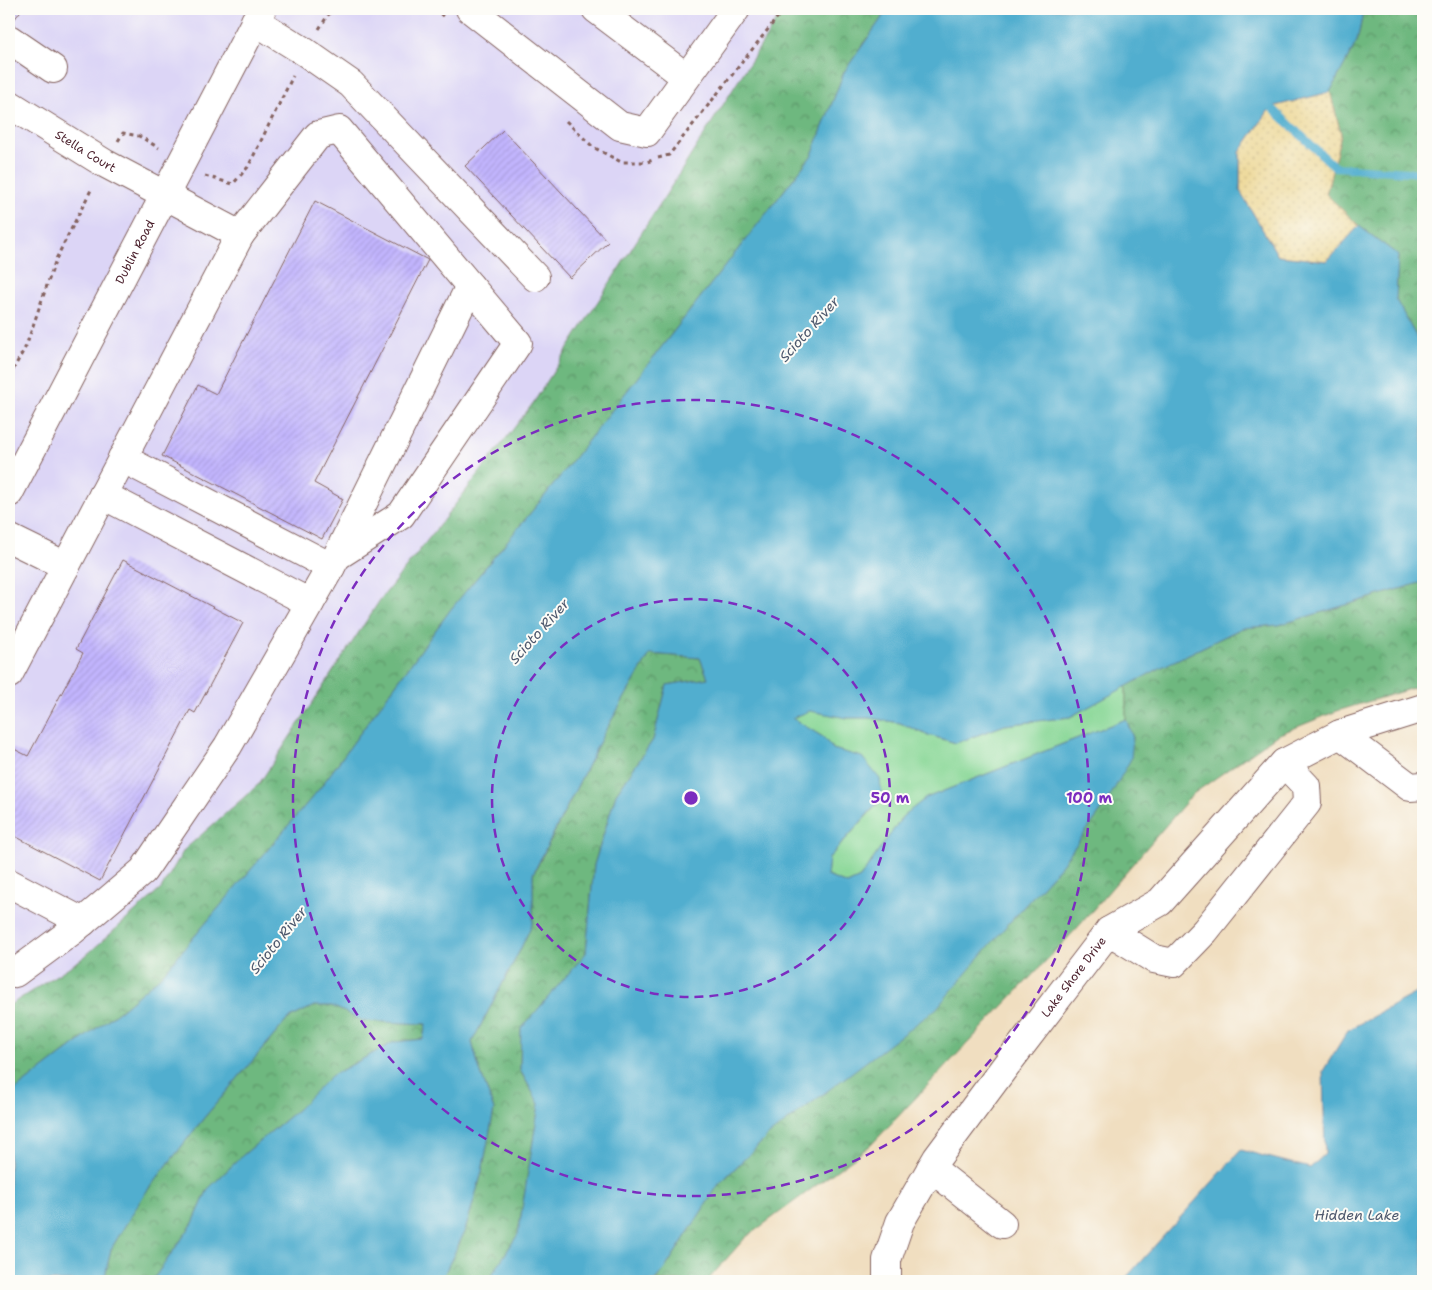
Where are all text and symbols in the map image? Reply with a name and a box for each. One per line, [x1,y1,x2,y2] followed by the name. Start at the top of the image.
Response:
[52,127,119,176] street label: Stella Court
[112,217,159,287] street label: Dublin Road
[775,292,843,365] water label: Scioto River
[505,594,573,667] water label: Scioto River
[871,788,910,808] text: 50 m
[1066,788,1112,808] text: 100 m
[682,789,700,807] centre of rings
[245,902,311,977] water label: Scioto River
[1038,933,1110,1021] street label: Lake Shore Drive
[1315,1206,1399,1224] water label: Hidden Lake

